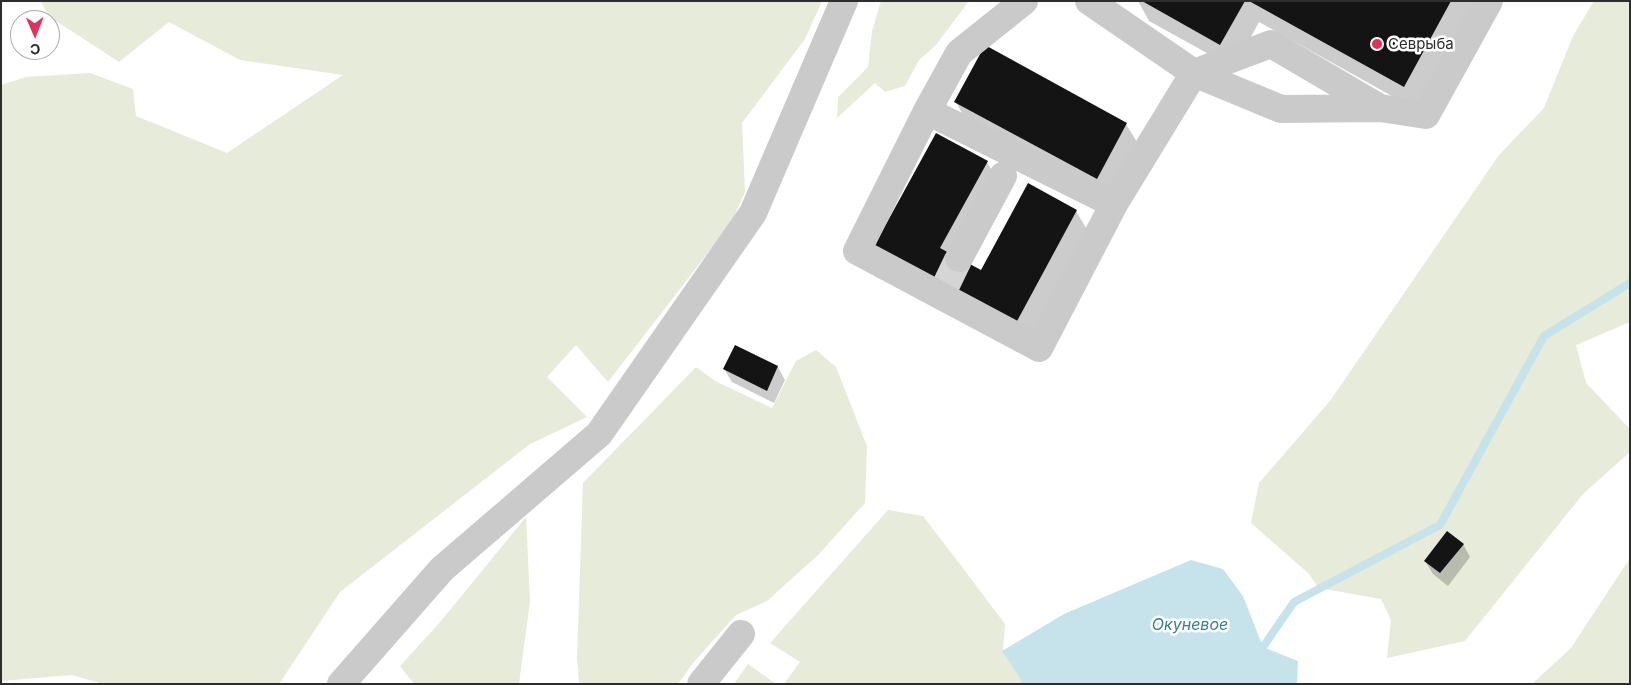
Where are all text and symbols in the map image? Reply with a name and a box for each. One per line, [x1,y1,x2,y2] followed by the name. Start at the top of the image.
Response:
[10,10,60,60] north arrow
[1388,35,1454,53] place label: Севрыба
[1370,37,1384,51] marker: Севрыба
[30,41,41,58] text: С
[1152,615,1228,635] water label: Окуневое

